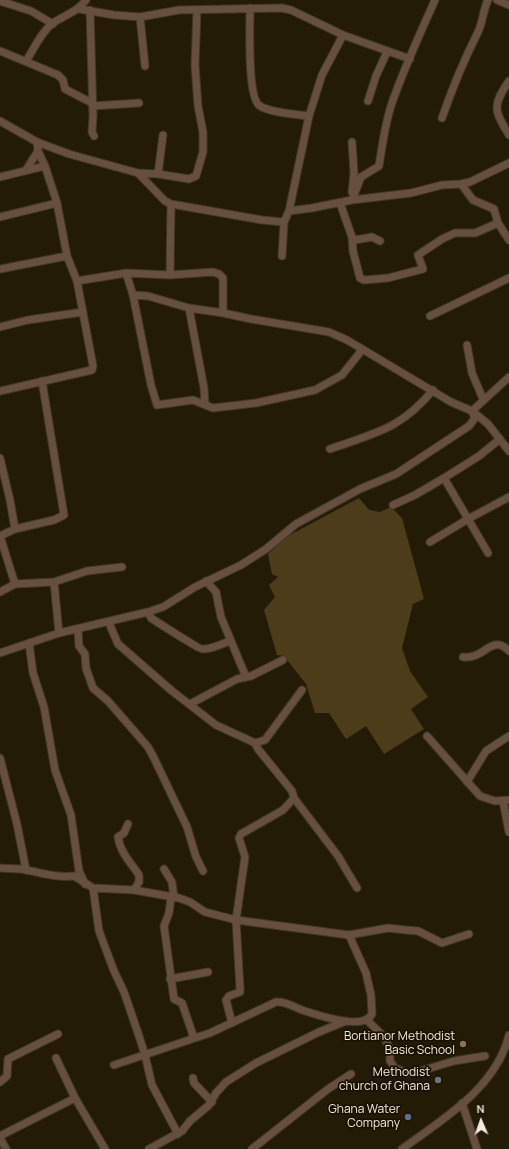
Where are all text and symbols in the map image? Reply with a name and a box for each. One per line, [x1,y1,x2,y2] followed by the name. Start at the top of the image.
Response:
[344,1030,455,1058] place label: Bortianor Methodist Basic School
[458,1039,468,1049] marker: Bortianor Methodist Basic School
[339,1066,430,1094] place label: Methodist church of Ghana
[433,1075,443,1085] marker: Methodist church of Ghana
[461,1101,501,1141] north arrow
[476,1101,485,1116] text: N
[328,1103,400,1131] place label: Ghana Water Company
[403,1112,413,1122] marker: Ghana Water Company

